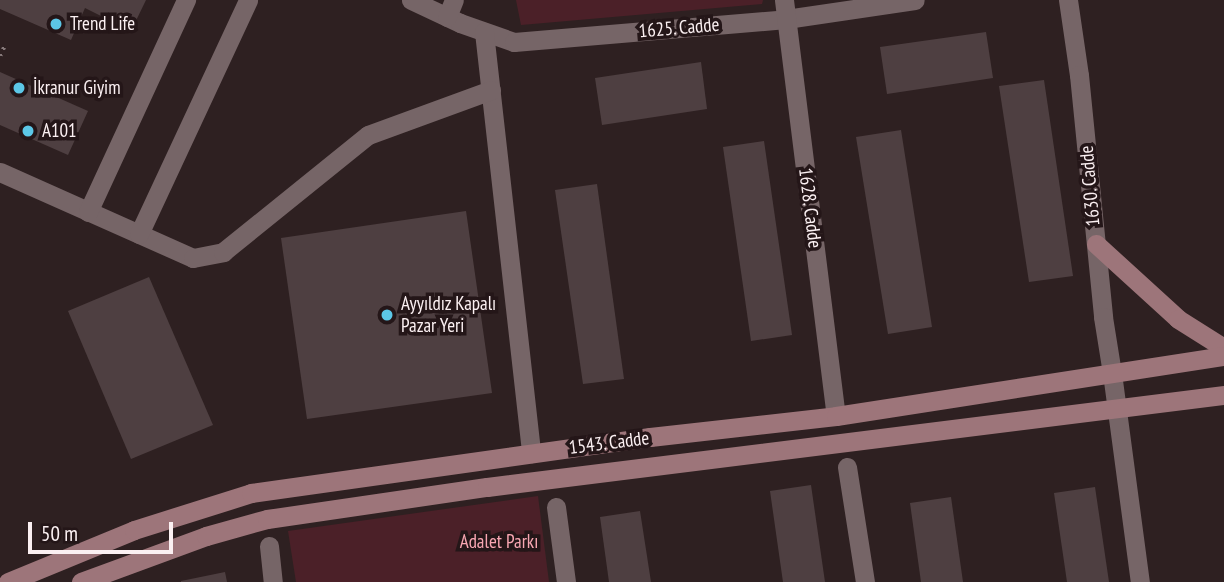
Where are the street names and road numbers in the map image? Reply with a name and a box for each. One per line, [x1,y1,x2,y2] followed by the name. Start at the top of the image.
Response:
[637,13,721,43] street label: 1625. Cadde
[1075,144,1105,228] street label: 1630. Cadde
[794,166,826,250] street label: 1628. Cadde
[567,427,651,459] street label: 1543. Cadde

